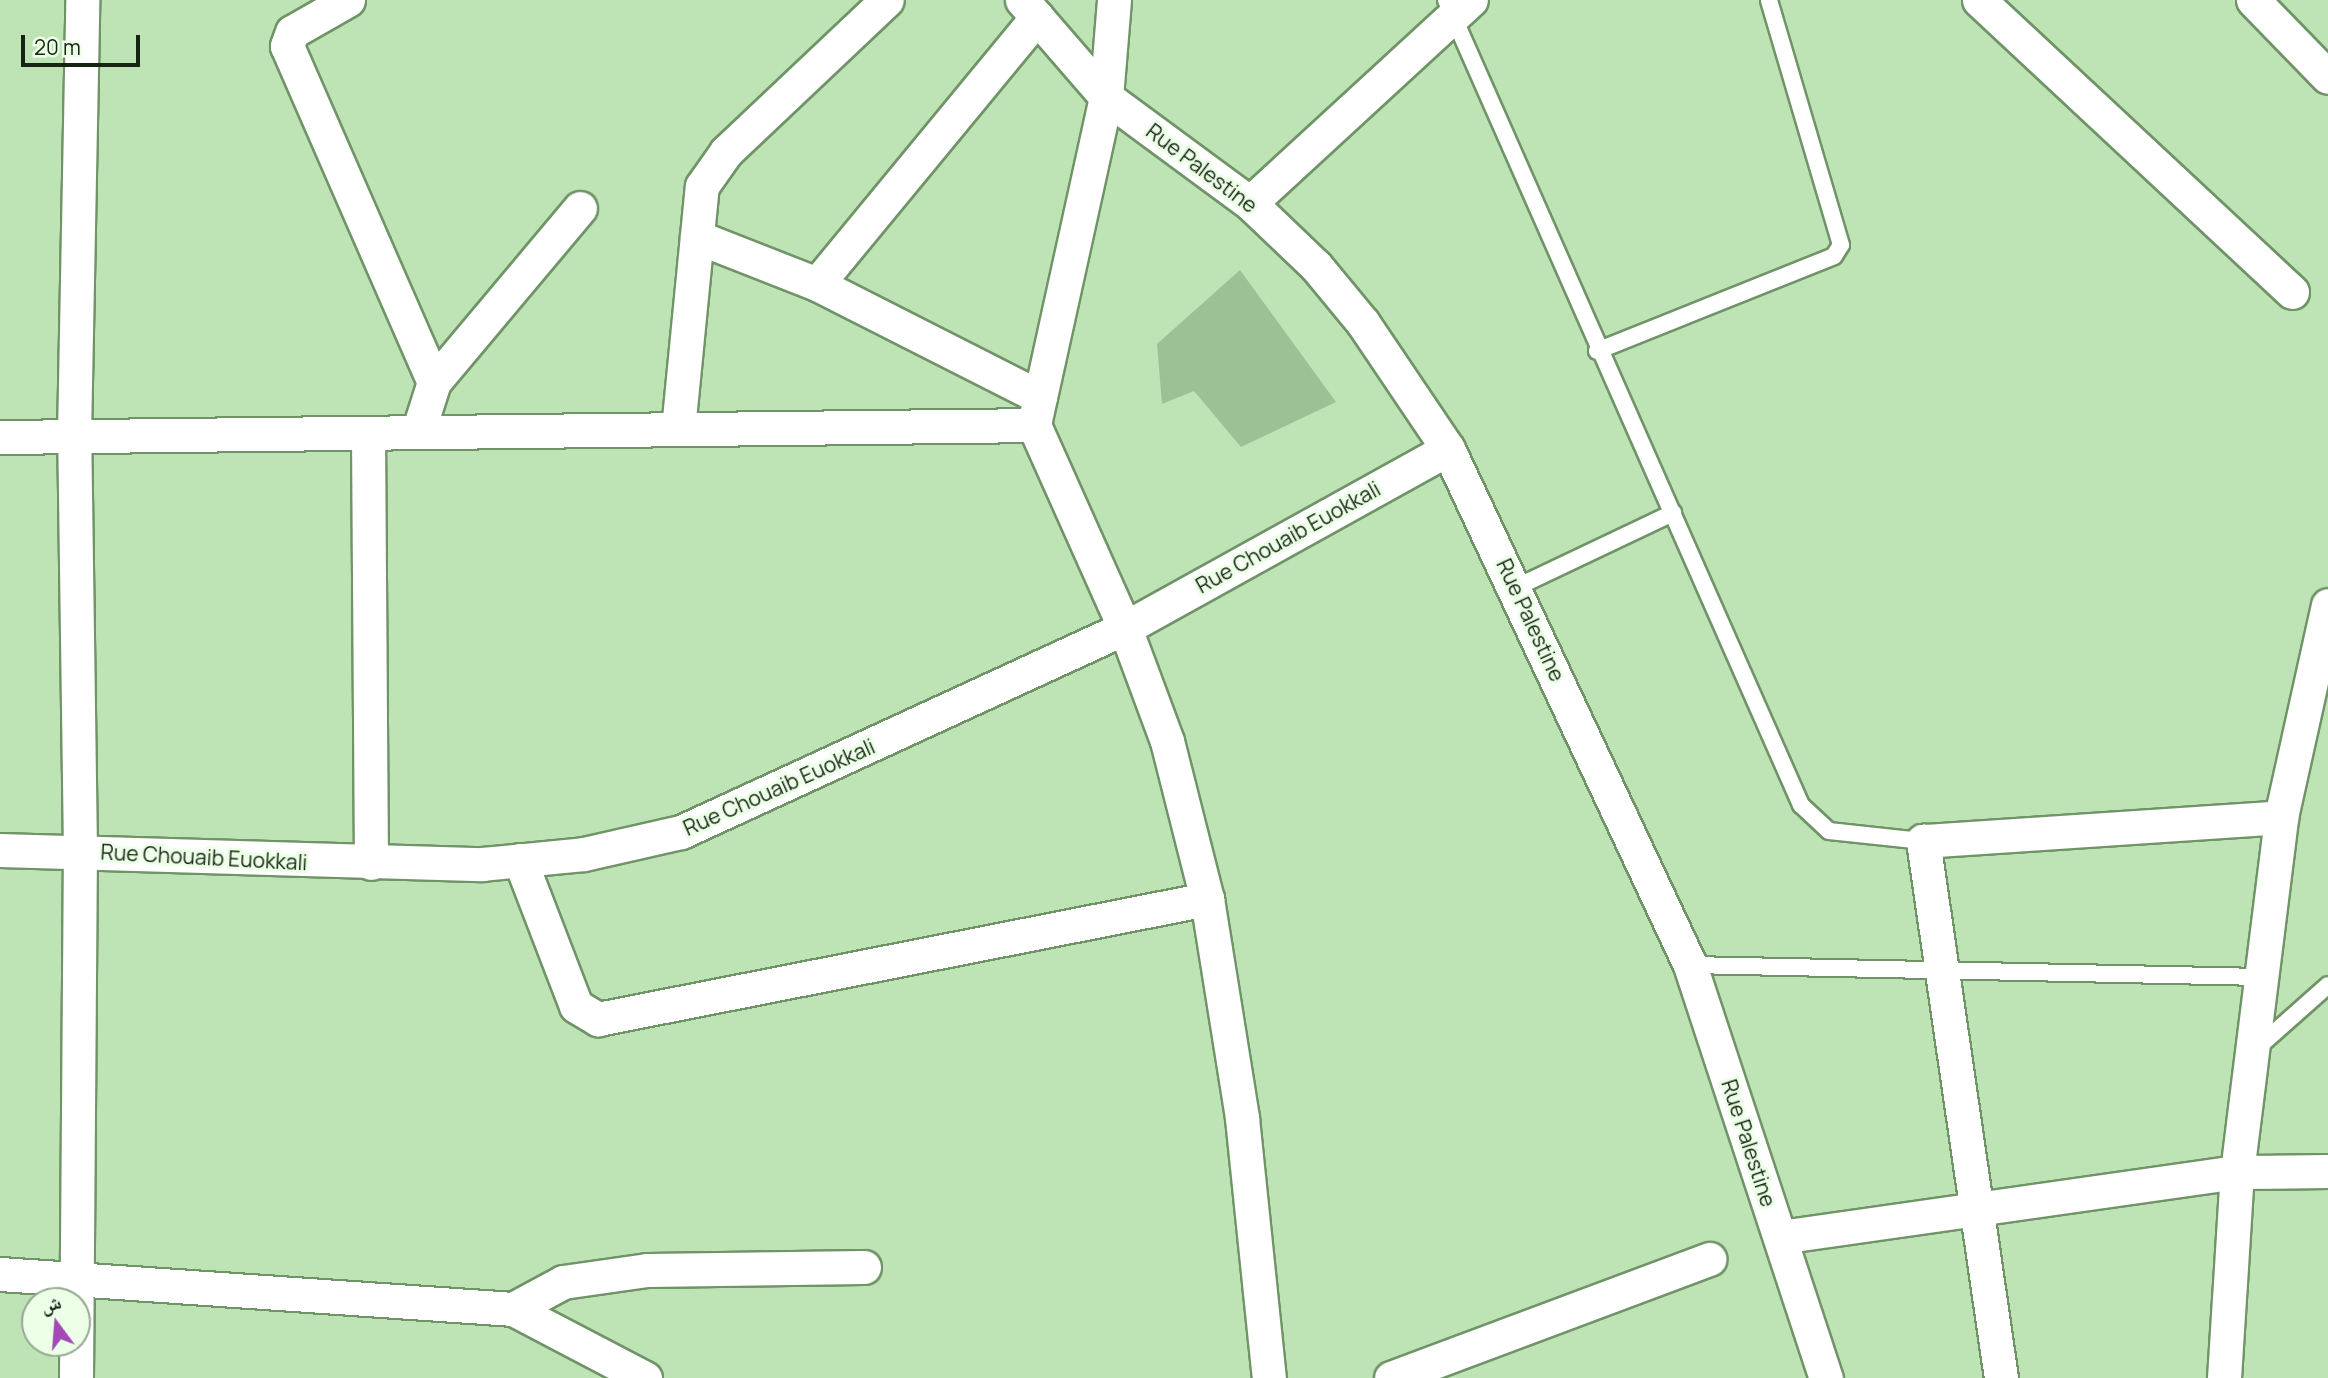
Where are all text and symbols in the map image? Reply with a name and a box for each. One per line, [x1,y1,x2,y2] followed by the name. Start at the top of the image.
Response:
[24,21,144,65] scale bar
[34,33,81,61] text: 20 m
[1142,118,1262,218] street label: Rue Palestine
[1191,476,1385,598] street label: Rue Chouaib Euokkali
[1492,555,1570,685] street label: Rue Palestine
[679,733,879,841] street label: Rue Chouaib Euokkali
[100,839,308,875] street label: Rue Chouaib Euokkali
[1717,1076,1781,1210] street label: Rue Palestine
[21,1287,91,1357] north arrow
[37,1288,64,1319] text: ش

